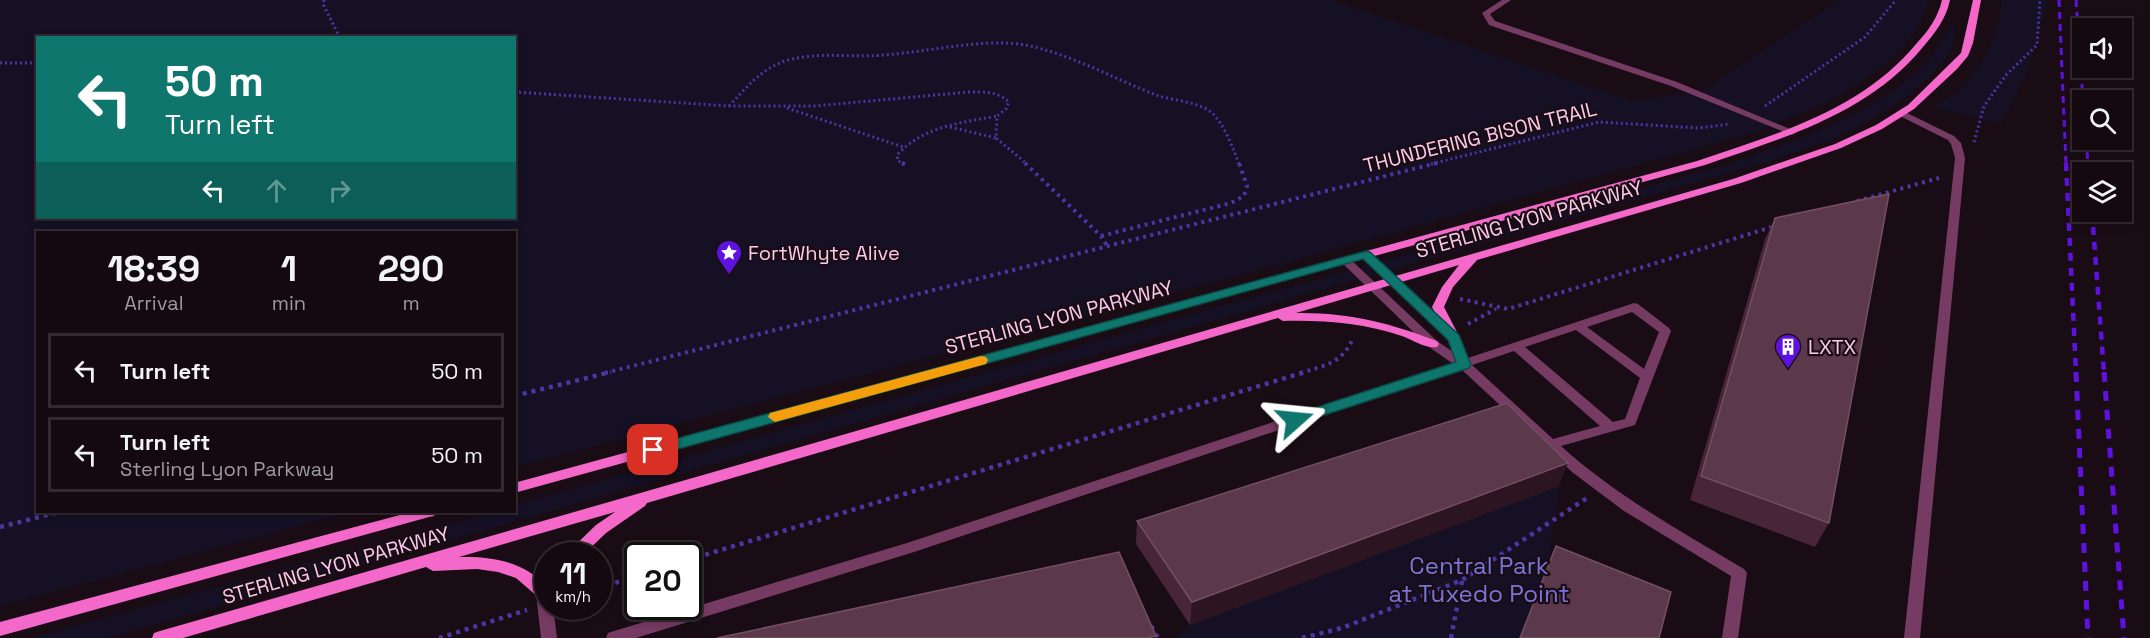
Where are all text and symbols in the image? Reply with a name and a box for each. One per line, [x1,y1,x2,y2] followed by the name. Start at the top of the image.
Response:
[2072,18,2132,222] map controls
[2072,18,2132,78] button: sound
[165,55,264,108] text: 50 m
[66,60,144,138] icon: left
[2072,90,2132,150] button: search
[1361,95,1599,179] street label: THUNDERING BISON TRAIL
[165,107,275,142] text: Turn left
[2072,162,2132,222] button: layers
[197,174,230,207] icon: left
[260,174,293,207] icon: ahead
[323,174,356,207] icon: right
[1412,174,1646,264] street label: STERLING LYON PARKWAY
[714,238,744,276] place icon: FortWhyte Alive
[748,240,900,266] place label: FortWhyte Alive
[108,246,200,292] text: 18:39
[281,246,297,292] text: 1
[378,246,444,292] text: 290
[942,274,1176,360] street label: STERLING LYON PARKWAY
[124,290,184,316] text: Arrival
[272,290,306,316] text: min
[402,290,420,316] text: m
[1773,332,1803,370] building icon: LXTX
[1808,334,1856,360] place label: LXTX
[69,354,102,387] icon: left
[120,357,210,385] text: Turn left
[431,357,483,385] text: 50 m
[1263,388,1327,452] position arrow
[627,424,678,475] pin
[120,428,210,456] text: Turn left
[636,433,669,466] icon: arrive
[69,438,102,471] icon: left
[431,441,483,469] text: 50 m
[120,456,334,482] text: Sterling Lyon Parkway
[219,520,453,610] street label: STERLING LYON PARKWAY
[624,542,702,620] speed limit sign: 20
[1389,550,1569,609] park label: Central Park at Tuxedo Point
[559,554,587,593] text: 11
[555,587,591,606] text: km/h

